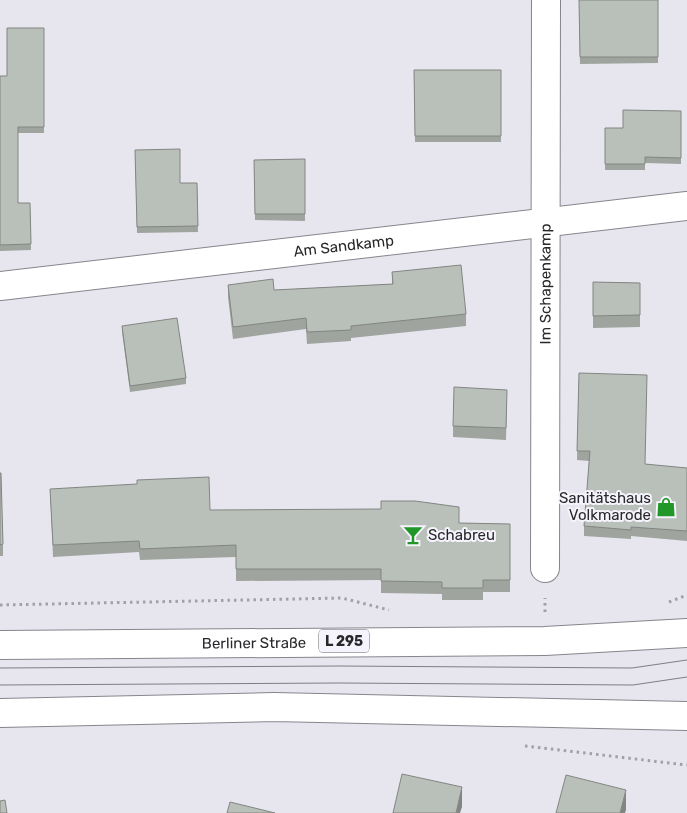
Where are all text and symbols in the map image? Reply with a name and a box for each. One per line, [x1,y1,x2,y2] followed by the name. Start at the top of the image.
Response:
[536,224,555,344] street label: Im Schapenkamp
[293,231,395,261] street label: Am Sandkamp
[559,489,651,524] place label: Sanitätshaus Volkmarode
[655,496,677,518] shop icon: Sanitätshaus Volkmarode
[402,524,424,546] bar icon: Schabreu
[428,526,495,544] place label: Schabreu
[319,630,369,652] road number: L 295
[202,634,306,653] street label: Berliner Straße

